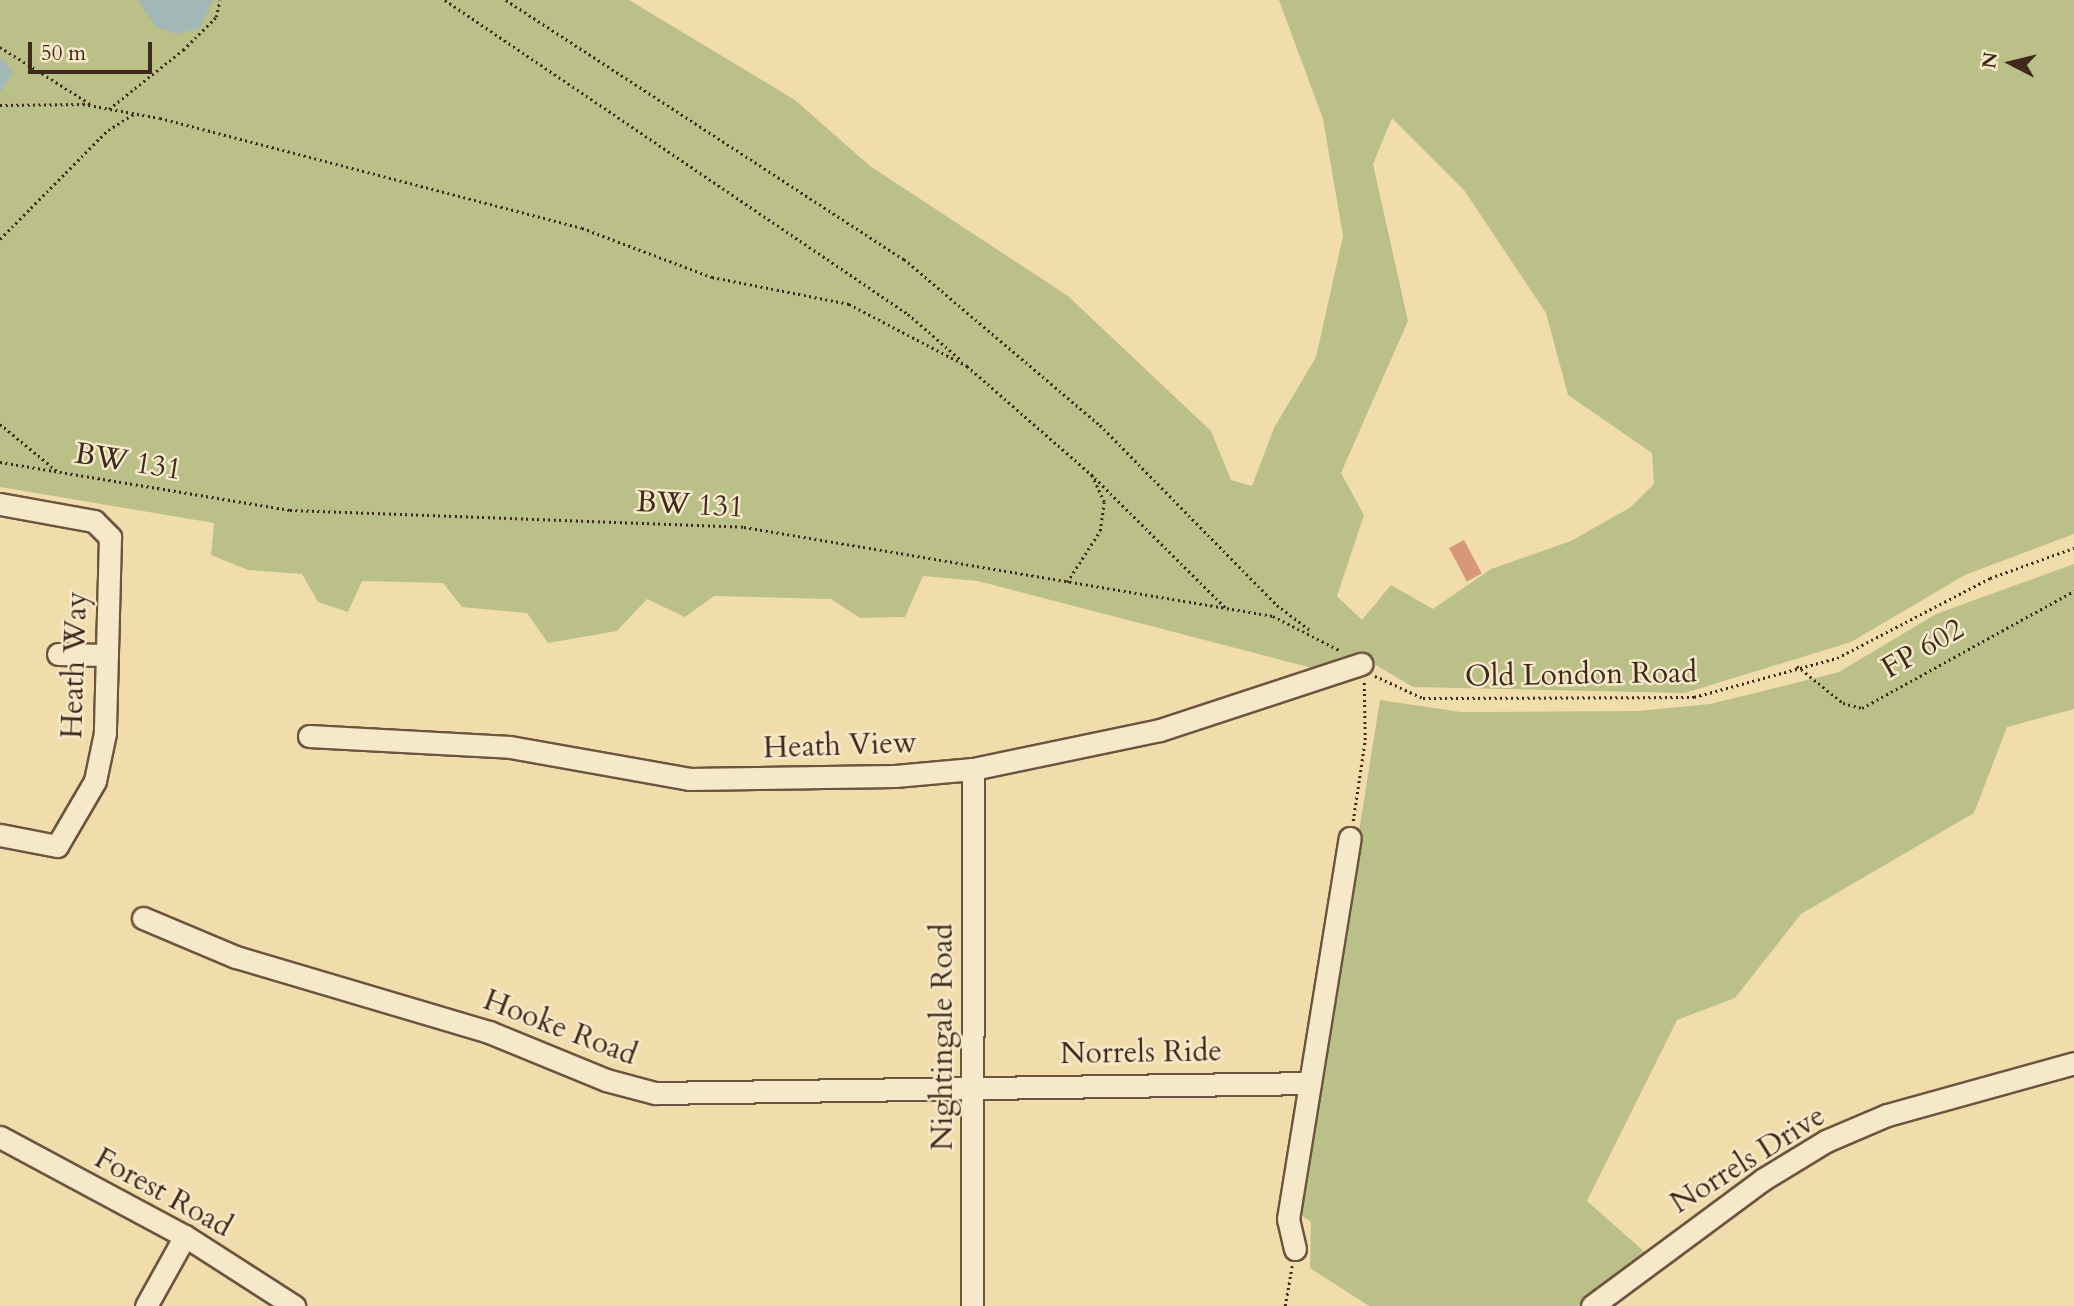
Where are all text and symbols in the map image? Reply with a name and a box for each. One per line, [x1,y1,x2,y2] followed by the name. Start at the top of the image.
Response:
[32,28,156,72] scale bar
[1976,28,2046,98] north arrow
[41,39,86,68] text: 50 m
[1976,51,2004,70] text: N
[72,436,184,488] street label: BW 131
[635,484,745,526] street label: BW 131
[54,591,96,739] street label: Heath Way
[1875,611,1971,687] street label: FP 602
[1465,655,1697,695] street label: Old London Road
[763,725,917,767] street label: Heath View
[925,923,961,1151] street label: Nightingale Road
[478,982,642,1074] street label: Hooke Road
[1060,1034,1222,1072] street label: Norrels Ride
[1664,1098,1832,1222] street label: Norrels Drive
[88,1141,238,1245] street label: Forest Road

